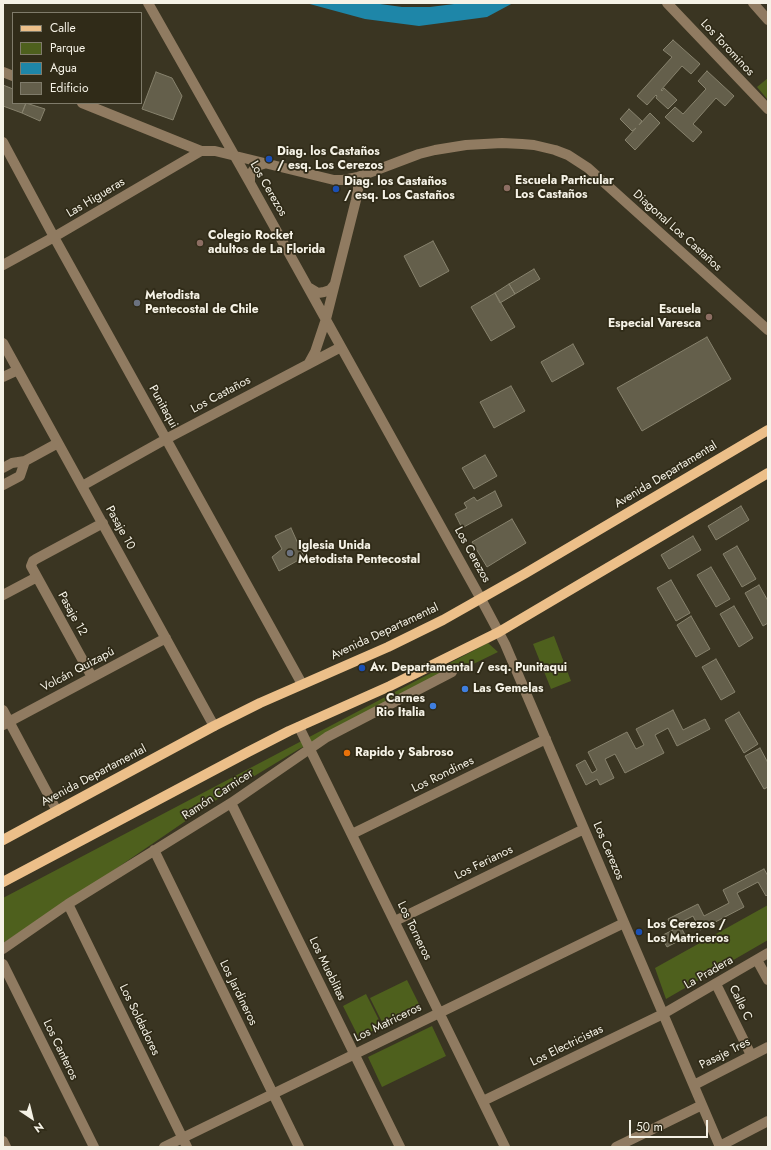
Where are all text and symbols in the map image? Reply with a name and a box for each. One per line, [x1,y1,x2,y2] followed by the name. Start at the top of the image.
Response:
[12,12,142,104] legend
[697,17,757,79] street label: Los Torominos
[50,19,76,37] text: Calle
[50,39,85,57] text: Parque
[50,59,77,77] text: Agua
[50,79,89,97] text: Edificio
[277,145,383,173] place label: Diag. los Castaños / esq. Los Cerezos
[264,154,274,164] marker: Diag. los Castaños / esq. Los Cerezos
[246,159,290,219] street label: Los Cerezos
[515,174,614,202] place label: Escuela Particular Los Castaños
[64,175,128,221] street label: Las Higueras
[344,175,455,203] place label: Diag. los Castaños / esq. Los Castaños
[502,183,512,193] marker: Escuela Particular Los Castaños
[331,184,341,194] marker: Diag. los Castaños / esq. Los Castaños
[630,187,724,275] street label: Diagonal Los Castaños
[208,229,325,257] place label: Colegio Rocket adultos de La Florida
[195,238,205,248] marker: Colegio Rocket adultos de La Florida
[145,289,259,317] place label: Metodista Pentecostal de Chile
[132,298,142,308] marker: Metodista Pentecostal de Chile
[608,303,701,331] place label: Escuela Especial Varesca
[704,312,714,322] marker: Escuela Especial Varesca
[189,373,253,417] street label: Los Castaños
[145,383,181,431] street label: Punitaqui
[612,439,720,511] street label: Avenida Departamental
[102,504,138,552] street label: Pasaje 10
[451,525,493,585] street label: Los Cerezos
[298,539,420,567] place label: Iglesia Unida Metodista Pentecostal
[285,548,295,558] marker: Iglesia Unida Metodista Pentecostal
[54,590,90,638] street label: Pasaje 12
[329,601,441,663] street label: Avenida Departamental
[39,645,117,695] street label: Volcán Quizapú
[370,661,567,675] place label: Av. Departamental / esq. Punitaqui
[357,663,367,673] marker: Av. Departamental / esq. Punitaqui
[473,682,543,696] place label: Las Gemelas
[460,684,470,694] marker: Las Gemelas
[376,692,425,720] place label: Carnes Rio Italia
[428,701,438,711] marker: Carnes Rio Italia
[39,742,149,810] street label: Avenida Departamental
[355,746,454,760] place label: Rapido y Sabroso
[342,748,352,758] marker: Rapido y Sabroso
[410,754,476,796] street label: Los Rondines
[180,767,256,823] street label: Ramón Carnicer
[589,820,627,882] street label: Los Cerezos
[453,843,515,883] street label: Los Ferianos
[394,899,434,963] street label: Los Torneros
[647,918,729,946] place label: Los Cerezos / Los Matriceros
[634,927,644,937] marker: Los Cerezos / Los Matriceros
[305,935,349,1003] street label: Los Mueblitas
[682,953,736,993] street label: La Pradera
[216,958,260,1028] street label: Los Jardineros
[116,982,162,1058] street label: Los Soldadores
[725,983,755,1023] street label: Calle C
[352,1000,424,1046] street label: Los Matriceros
[39,1018,81,1082] street label: Los Canteros
[528,1022,606,1070] street label: Los Electricistas
[697,1035,753,1073] street label: Pasaje Tres
[12,1098,52,1138] north arrow
[631,1112,710,1138] scale bar
[636,1118,663,1136] text: 50 m
[31,1119,47,1137] text: N

